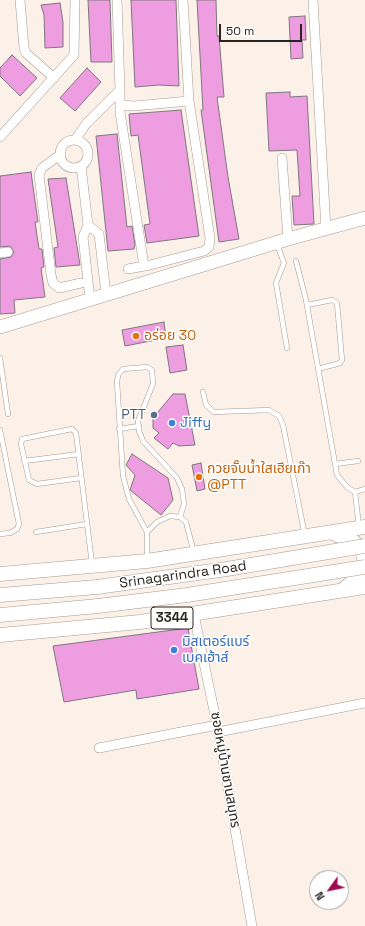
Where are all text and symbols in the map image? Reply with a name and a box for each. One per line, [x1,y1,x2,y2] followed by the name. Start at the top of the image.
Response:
[221,16,304,42] scale bar
[226,23,254,39] text: 50 m
[144,328,196,344] place label: อร่อย 30
[131,331,141,341] marker: อร่อย 30
[121,407,146,423] place label: PTT
[149,410,159,420] marker: PTT
[180,415,211,431] place label: Jiffy
[167,418,177,428] marker: Jiffy
[207,461,311,494] place label: กวยจั๊บน้ำใสเฮียเก๊า @PTT
[194,472,204,482] marker: กวยจั๊บน้ำใสเฮียเก๊า @PTT
[118,558,248,592] street label: Srinagarindra Road
[151,607,193,629] road number: 3344
[182,634,249,666] place label: มิสเตอร์แบร์ เบคเฮ้าส์
[169,645,179,655] marker: มิสเตอร์แบร์ เบคเฮ้าส์
[207,711,243,829] street label: ซอยหมู่บ้านชานสมุทร
[309,870,349,910] north arrow
[312,889,328,903] text: N

